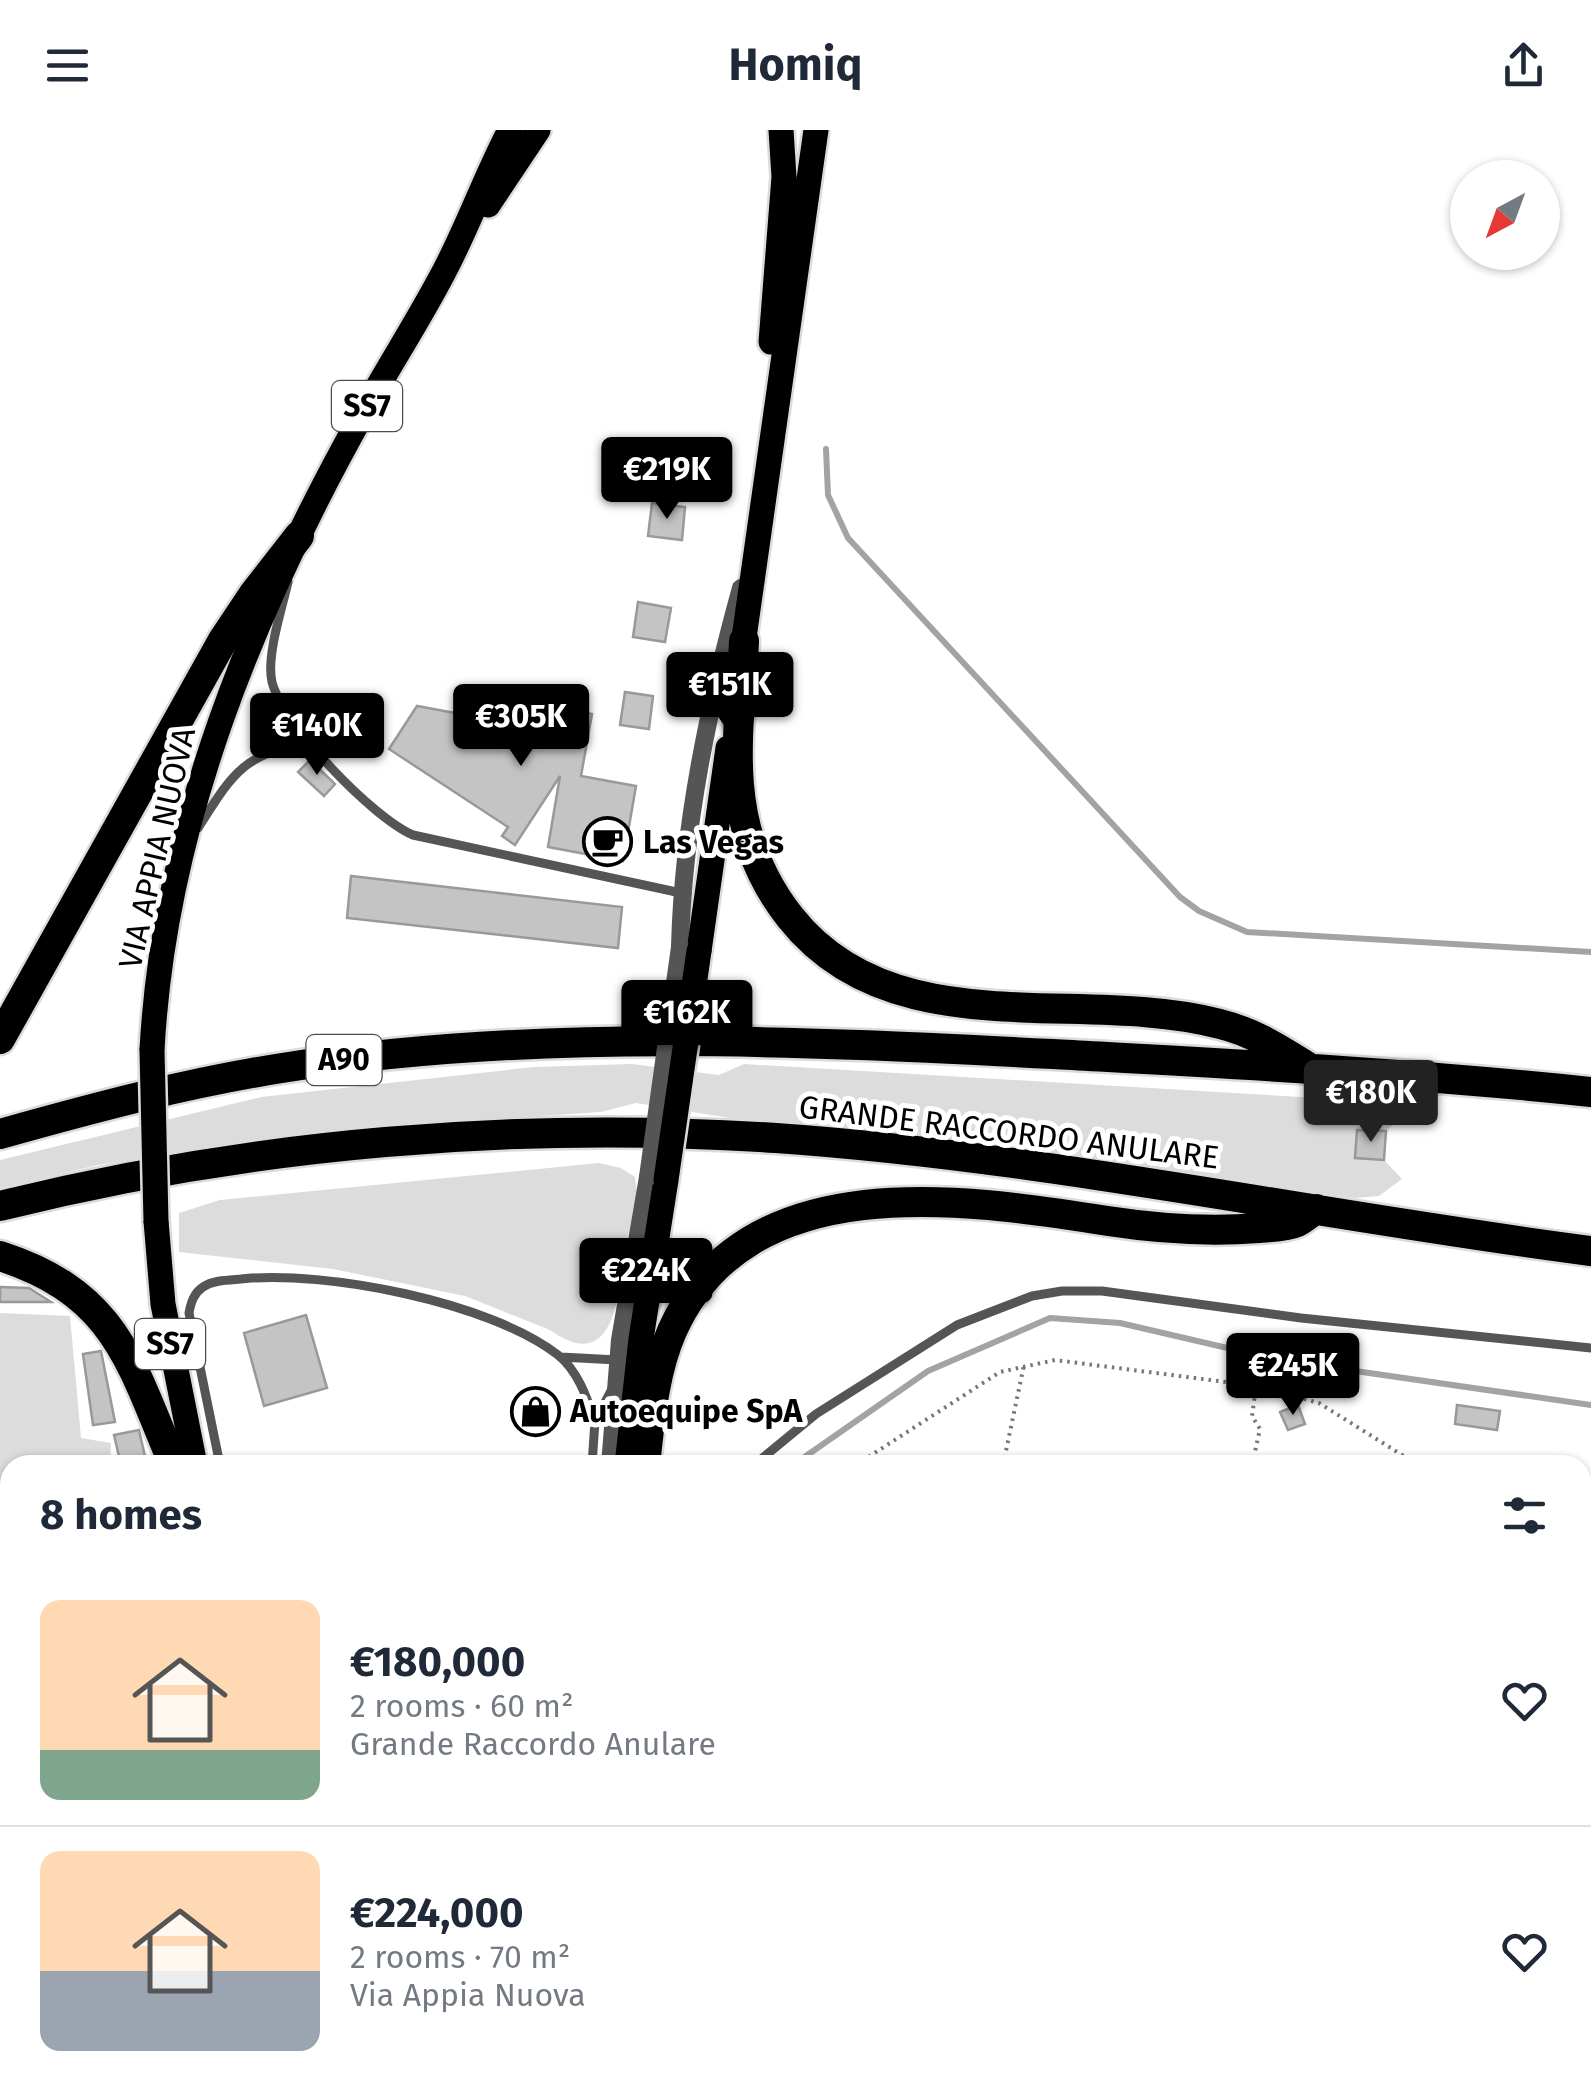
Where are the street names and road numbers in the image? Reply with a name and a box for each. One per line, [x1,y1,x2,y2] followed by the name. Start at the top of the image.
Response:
[332,381,402,431] road number: SS7
[111,723,203,972] street label: VIA APPIA NUOVA
[306,1035,382,1085] road number: A90
[797,1087,1221,1177] street label: GRANDE RACCORDO ANULARE
[135,1319,205,1369] road number: SS7

